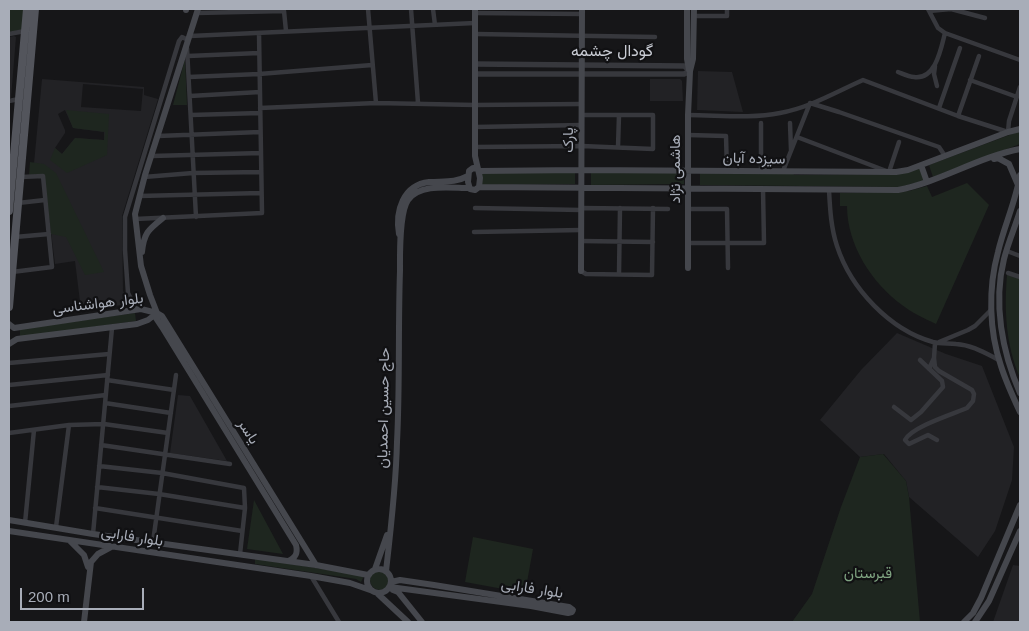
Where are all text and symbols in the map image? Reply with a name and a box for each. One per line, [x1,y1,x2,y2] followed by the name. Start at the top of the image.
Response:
[571,42,653,62] district label: گودال چشمه
[560,127,578,153] street label: پارک
[667,134,685,204] street label: هاشمی نژاد
[722,149,786,169] street label: سیزده آبان
[51,289,145,319] street label: بلوار هواشناسی
[374,348,394,468] street label: حاج حسین احمدیان
[233,416,263,448] street label: یاسر
[100,523,164,551] street label: بلوار فارابی
[844,565,892,583] park label: قبرستان
[500,575,564,603] street label: بلوار فارابی
[22,578,146,610] scale bar
[28,588,70,605] text: 200 m

